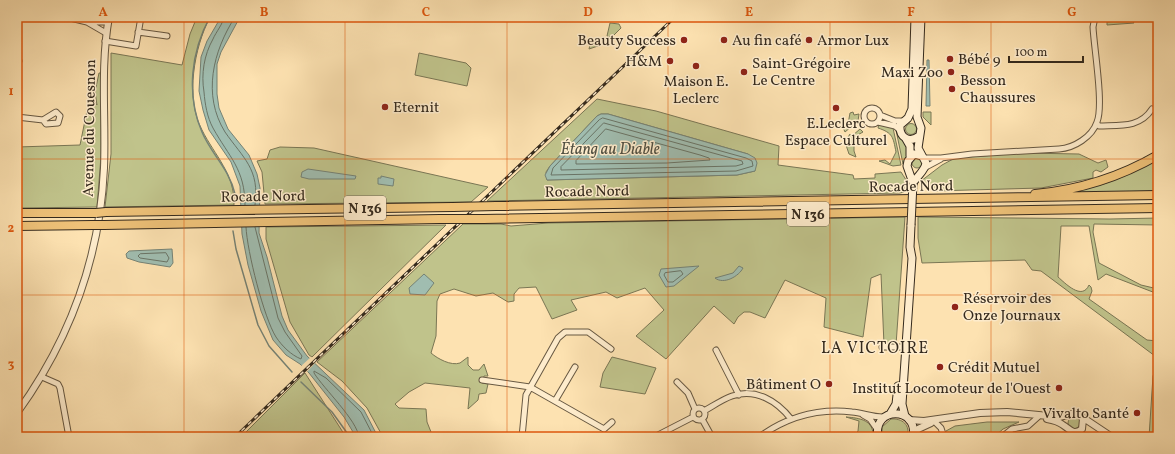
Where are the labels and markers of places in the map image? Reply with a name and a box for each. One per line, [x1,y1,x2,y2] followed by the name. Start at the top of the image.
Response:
[578,31,676,52] place label: Beauty Success
[732,31,802,52] place label: Au fin café
[817,31,889,52] place label: Armor Lux
[679,35,689,45] marker: Beauty Success
[719,35,729,45] marker: Au fin café
[804,35,814,45] marker: Armor Lux
[958,50,1001,71] place label: Bébé 9
[626,52,662,73] place label: H&M
[752,54,851,92] place label: Saint-Grégoire Le Centre
[945,54,955,64] marker: Bébé 9
[665,56,675,66] marker: H&M
[691,61,701,71] marker: Maison E. Leclerc
[881,63,943,84] place label: Maxi Zoo
[739,67,749,77] marker: Saint-Grégoire Le Centre
[946,67,956,77] marker: Maxi Zoo
[960,71,1036,109] place label: Besson Chaussures
[664,72,728,110] place label: Maison E. Leclerc
[947,84,957,94] marker: Besson Chaussures
[393,98,439,119] place label: Eternit
[380,102,390,112] marker: Eternit
[831,103,841,113] marker: E.Leclerc Espace Culturel
[785,114,887,152] place label: E.Leclerc Espace Culturel
[963,289,1061,327] place label: Réservoir des Onze Journaux
[950,302,960,312] marker: Réservoir des Onze Journaux
[948,358,1040,379] place label: Crédit Mutuel
[935,362,945,372] marker: Crédit Mutuel
[746,375,821,396] place label: Bâtiment O
[824,379,834,389] marker: Bâtiment O
[852,379,1051,400] place label: Institut Locomoteur de l'Ouest
[1054,383,1064,393] marker: Institut Locomoteur de l'Ouest
[1042,404,1129,425] place label: Vivalto Santé
[1132,408,1142,418] marker: Vivalto Santé

